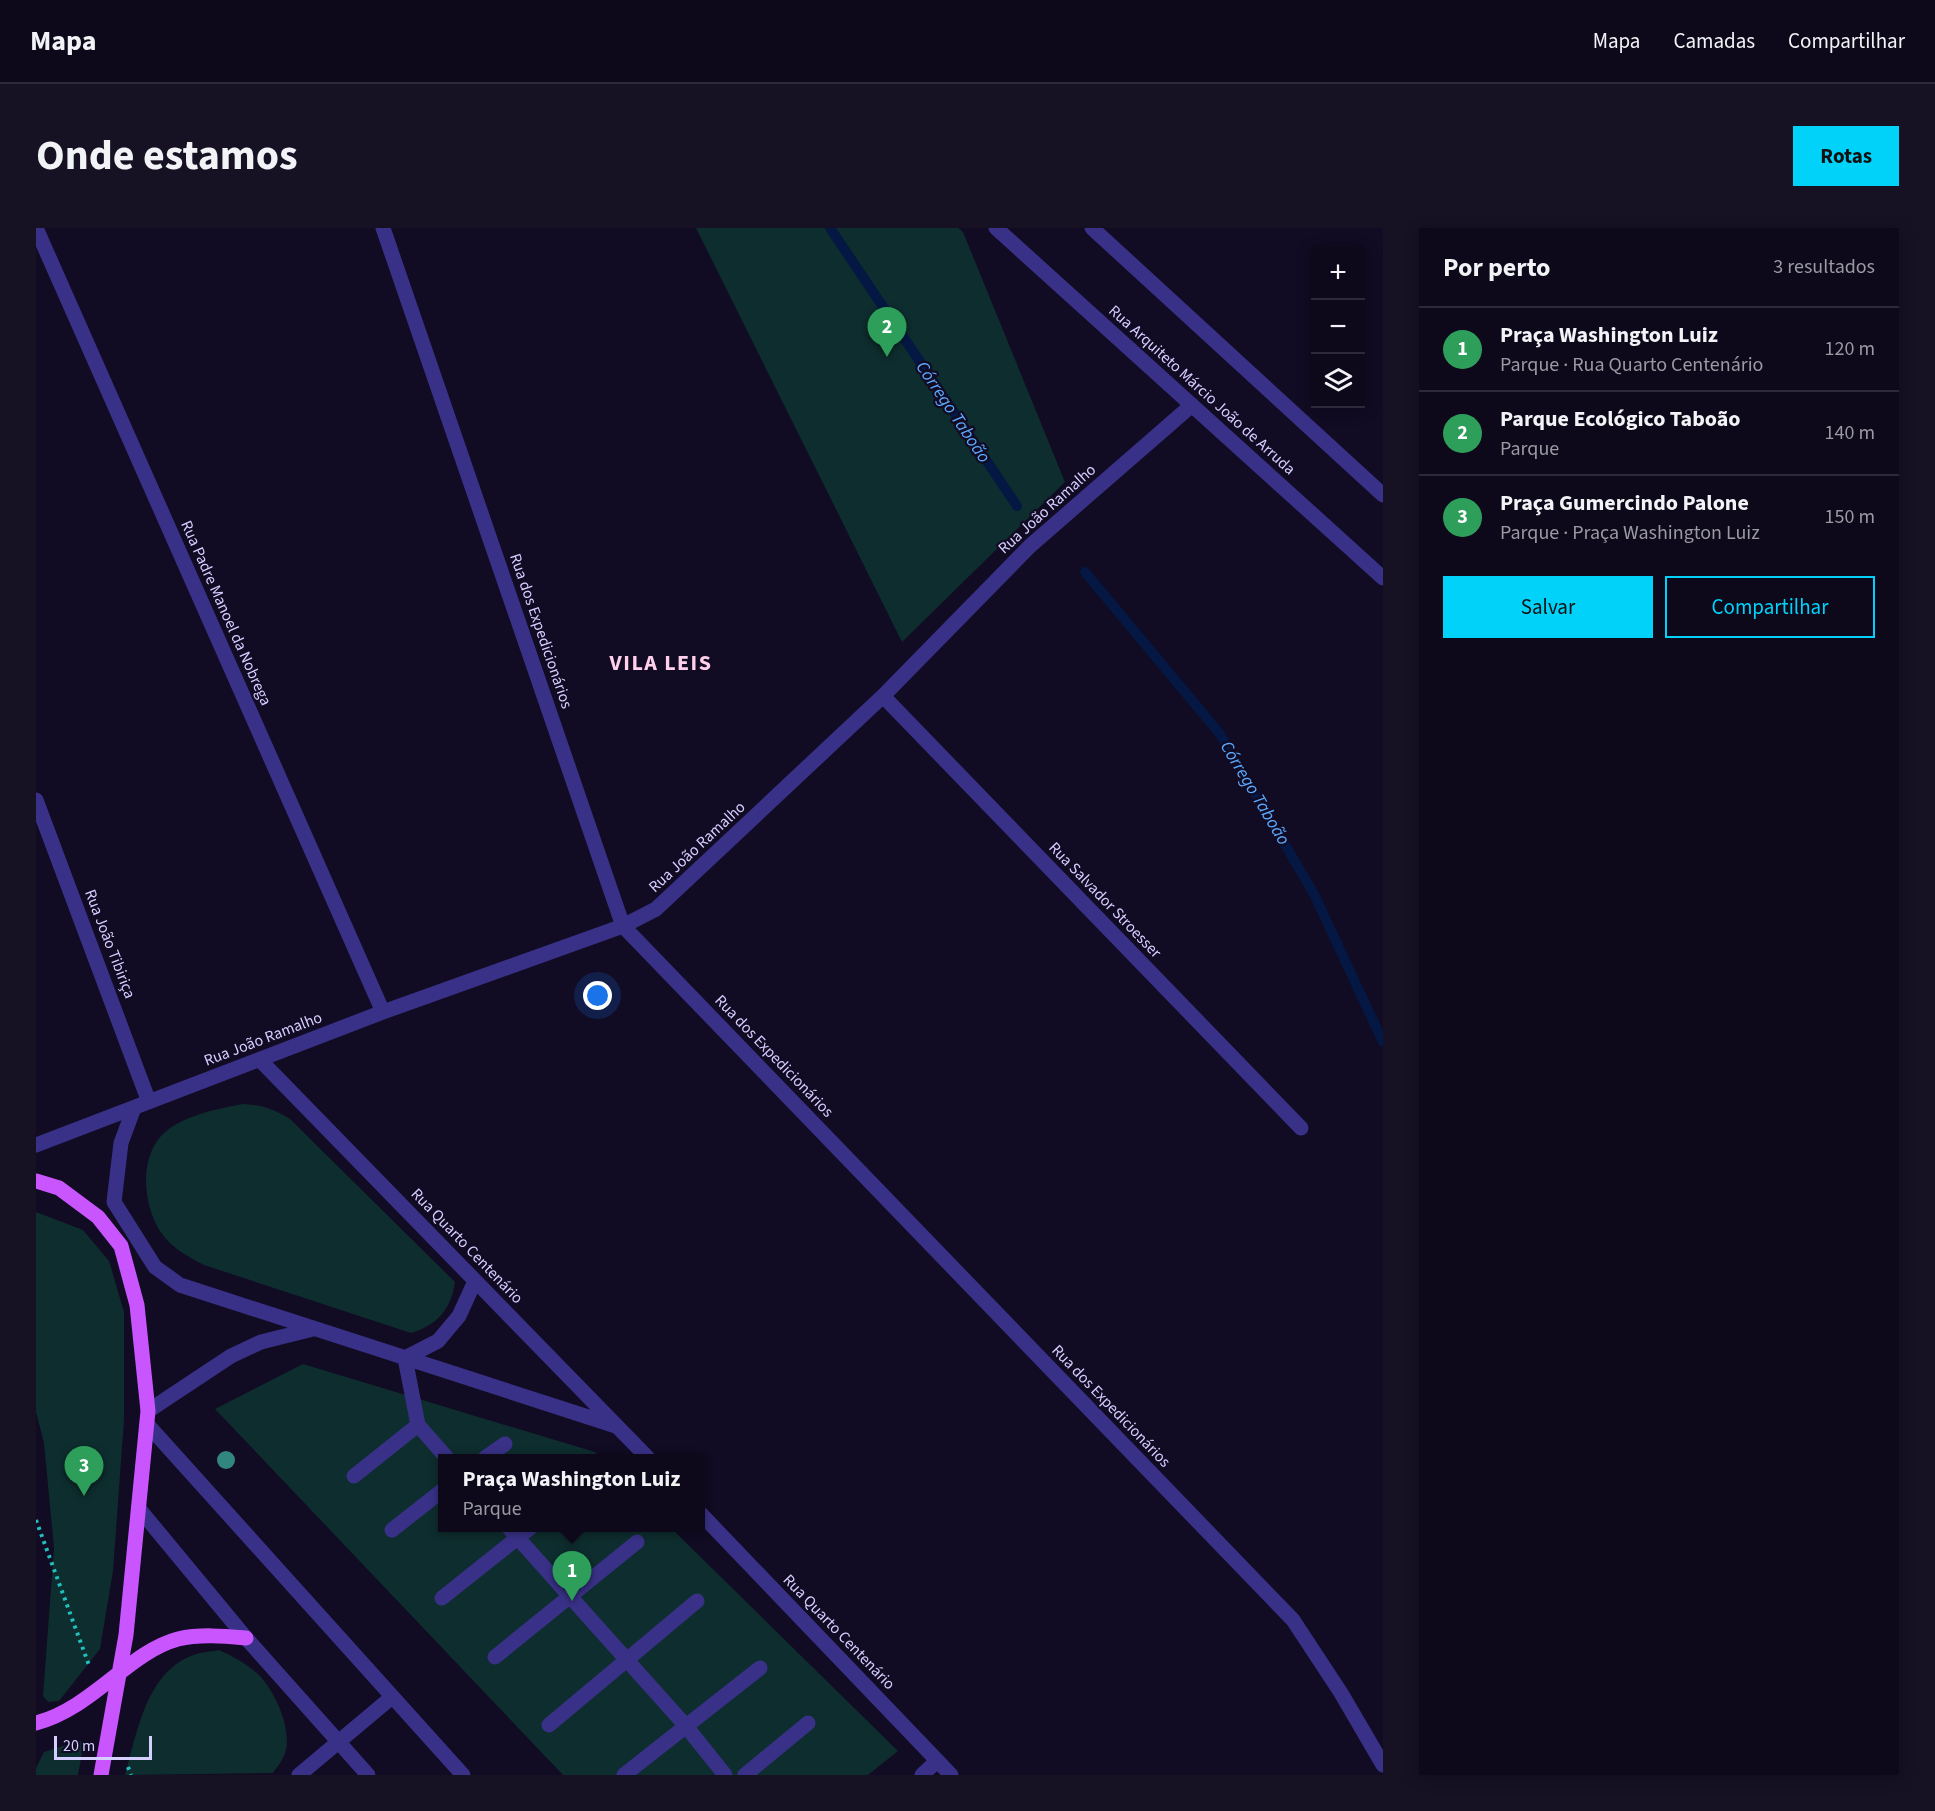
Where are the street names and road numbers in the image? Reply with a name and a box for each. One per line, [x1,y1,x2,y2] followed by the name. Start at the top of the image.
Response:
[1104,300,1300,480] street label: Rua Arquiteto Márcio João de Arruda
[993,459,1101,559] street label: Rua João Ramalho
[175,517,277,709] street label: Rua Padre Manoel da Nobrega
[504,550,578,712] street label: Rua dos Expedicionários
[644,796,750,898] street label: Rua João Ramalho
[1044,837,1167,963] street label: Rua Salvador Stroesser
[79,886,141,1002] street label: Rua João Tibiriça
[710,990,839,1122] street label: Rua dos Expedicionários
[201,1006,325,1072] street label: Rua João Ramalho
[406,1183,528,1309] street label: Rua Quarto Centenário
[1047,1340,1176,1472] street label: Rua dos Expedicionários
[778,1569,900,1695] street label: Rua Quarto Centenário

